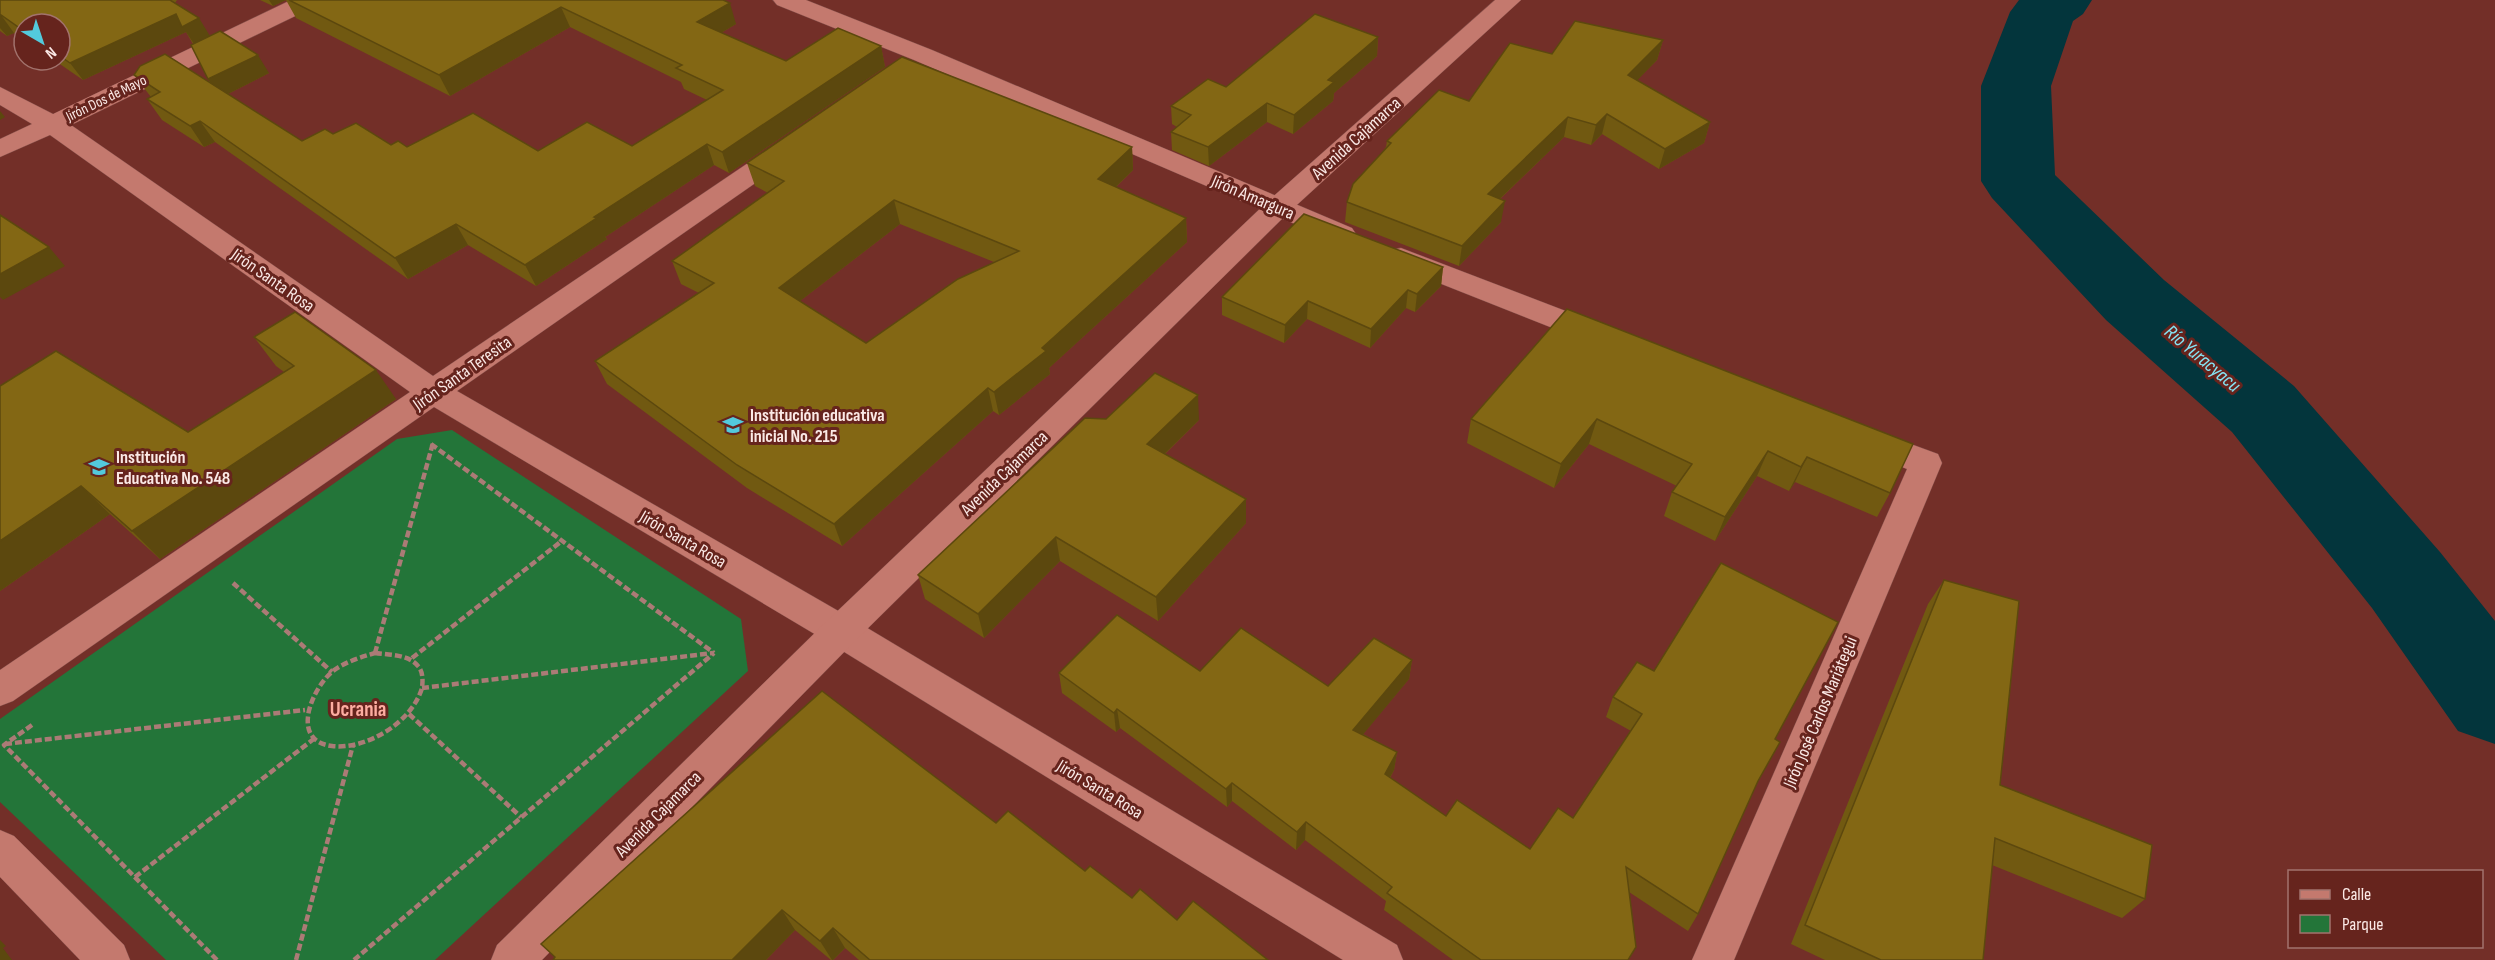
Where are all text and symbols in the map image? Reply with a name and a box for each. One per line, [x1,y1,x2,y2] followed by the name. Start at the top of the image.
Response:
[12,12,72,72] north arrow
[41,42,60,63] text: N
[62,71,150,127] street label: Jirón Dos de Mayo
[1307,93,1405,185] street label: Avenida Cajamarca
[1207,170,1297,224] street label: Jirón Amargura
[226,244,318,317] street label: Jirón Santa Rosa
[2159,320,2246,398] water label: Río Yuracyacu
[408,332,516,416] street label: Jirón Santa Teresita
[750,405,885,447] place label: Institución educativa inicial No. 215
[721,413,745,437] school or university icon: Institución educativa inicial No. 215
[956,427,1052,521] street label: Avenida Cajamarca
[116,447,230,489] place label: Institución Educativa No. 548
[87,455,111,479] school or university icon: Institución Educativa No. 548
[635,506,730,573] street label: Jirón Santa Rosa
[1779,634,1862,792] street label: Jirón José Carlos Mariátegui
[330,697,386,722] district label: Ucrania
[1052,755,1147,823] street label: Jirón Santa Rosa
[610,767,706,862] street label: Avenida Cajamarca
[2288,870,2483,948] legend
[2342,884,2371,905] text: Calle
[2342,914,2383,935] text: Parque

